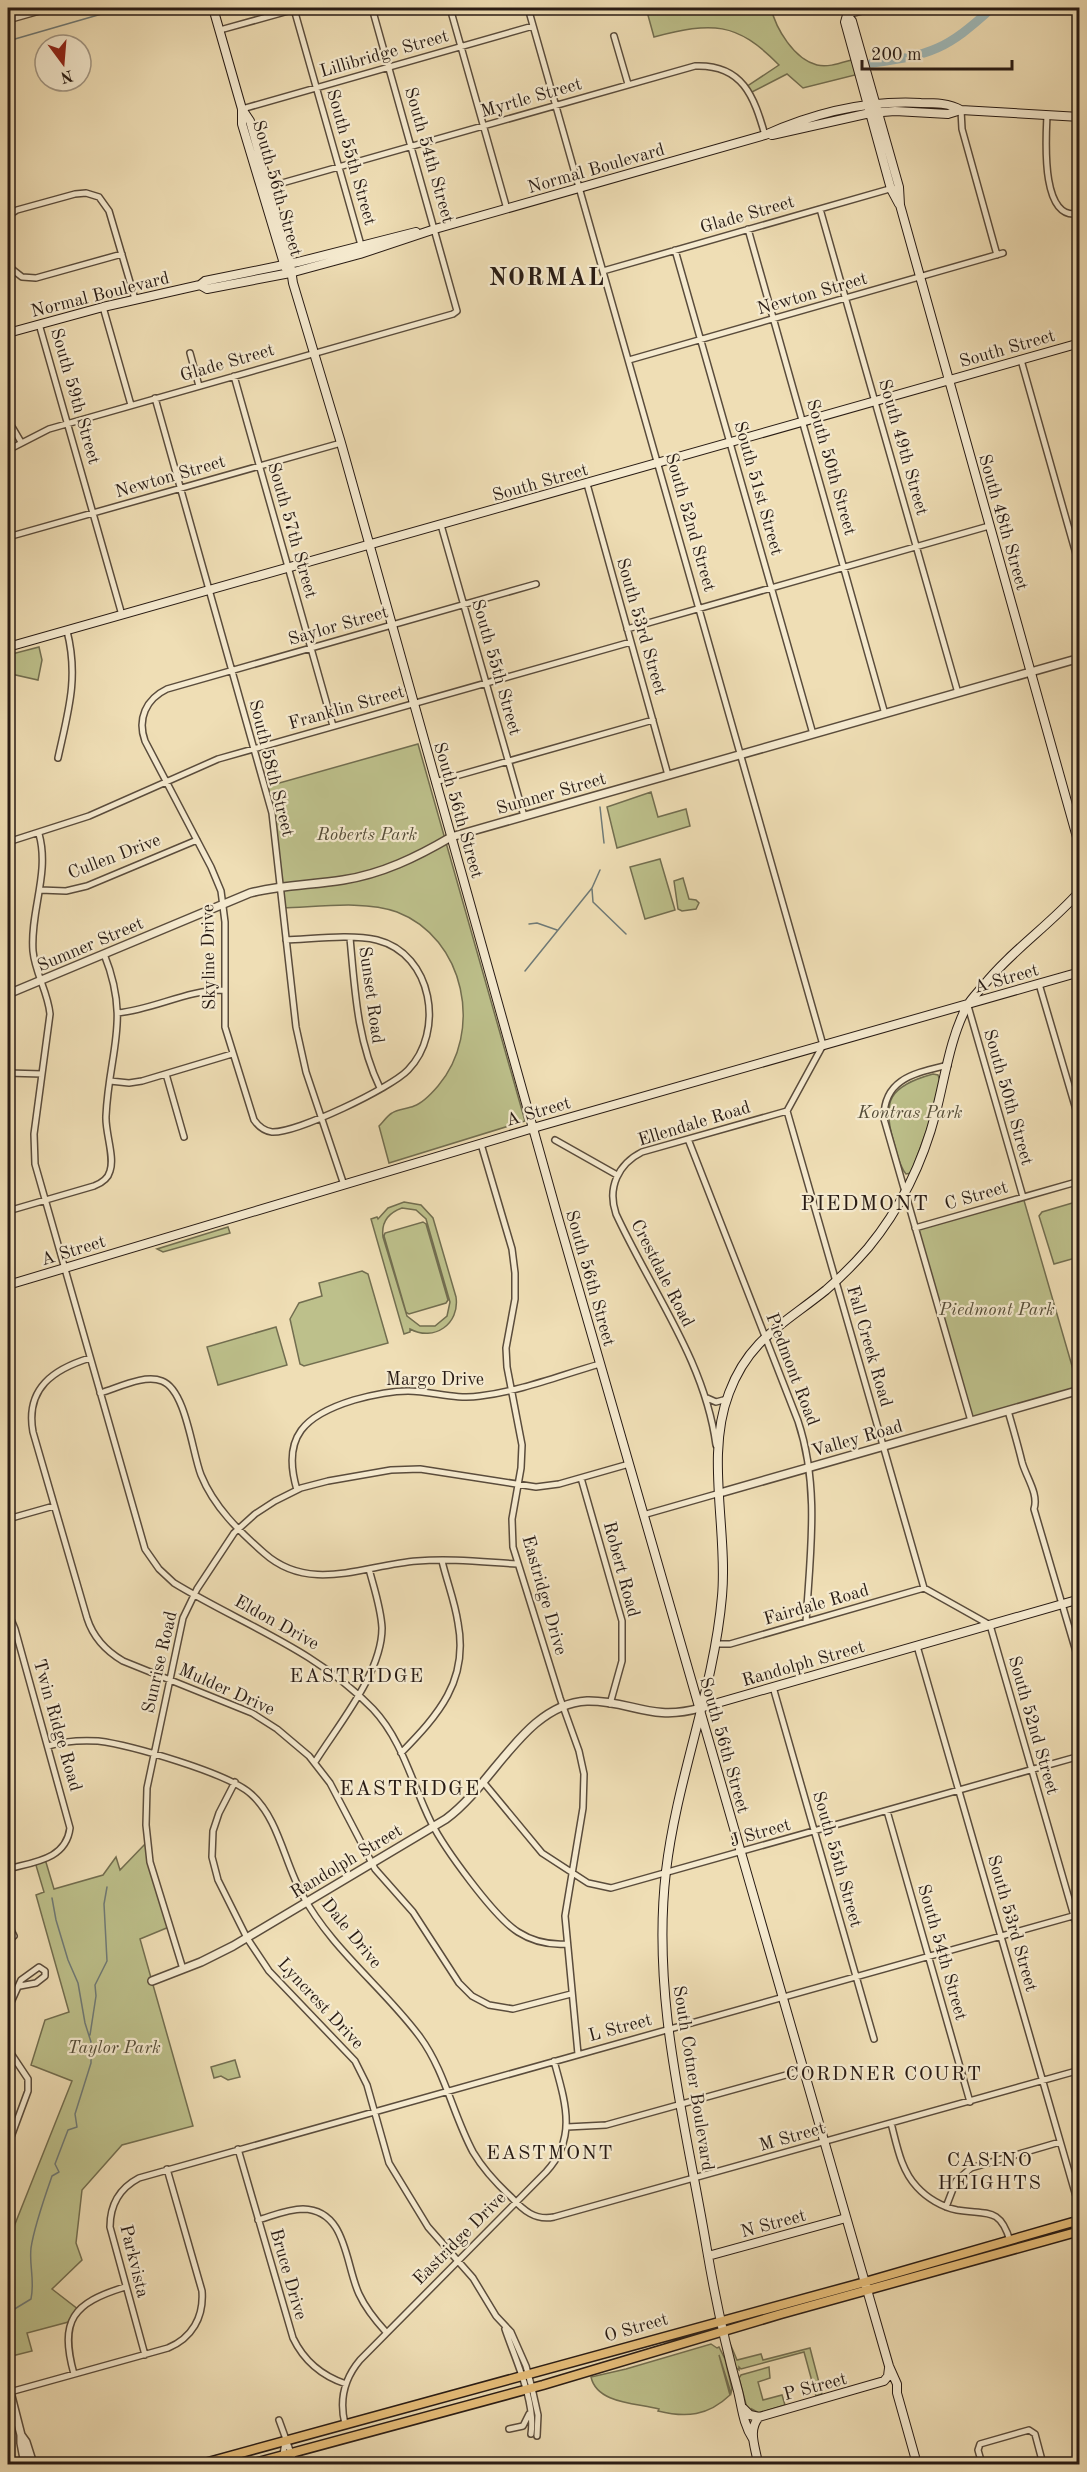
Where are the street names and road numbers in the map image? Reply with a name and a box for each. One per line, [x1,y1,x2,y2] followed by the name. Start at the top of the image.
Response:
[318,27,451,81] street label: Lillibridge Street
[479,75,584,121] street label: Myrtle Street
[401,85,457,225] street label: South 54th Street
[323,87,379,227] street label: South 55th Street
[249,118,305,258] street label: South 56th Street
[526,141,667,197] street label: Normal Boulevard
[698,193,796,237] street label: Glade Street
[29,269,171,321] street label: Normal Boulevard
[755,270,869,318] street label: Newton Street
[47,326,103,466] street label: South 59th Street
[957,327,1057,371] street label: South Street
[178,341,276,385] street label: Glade Street
[875,377,931,517] street label: South 49th Street
[803,397,859,537] street label: South 50th Street
[730,419,786,557] street label: South 51st Street
[662,451,718,594] street label: South 52nd Street
[975,452,1031,592] street label: South 48th Street
[113,453,227,501] street label: Newton Street
[264,460,320,600] street label: South 57th Street
[490,461,590,505] street label: South Street
[613,556,669,697] street label: South 53rd Street
[468,597,524,737] street label: South 55th Street
[286,603,390,649] street label: Saylor Street
[286,683,406,733] street label: Franklin Street
[245,698,297,839] street label: South 58th Street
[430,740,486,880] street label: South 56th Street
[494,770,608,818] street label: Sumner Street
[66,831,163,883] street label: Cullen Drive
[199,904,219,1010] street label: Skyline Drive
[35,915,146,975] street label: Sumner Street
[355,945,387,1045] street label: Sunset Road
[972,961,1041,997] street label: A Street
[980,1027,1036,1167] street label: South 50th Street
[504,1094,573,1130] street label: A Street
[636,1098,753,1150] street label: Ellendale Road
[943,1178,1010,1214] street label: C Street
[562,1208,618,1348] street label: South 56th Street
[627,1217,697,1330] street label: Crestdale Road
[39,1233,108,1269] street label: A Street
[843,1284,895,1409] street label: Fall Creek Road
[762,1311,822,1428] street label: Piedmont Road
[386,1371,484,1389] street label: Margo Drive
[810,1417,905,1461] street label: Valley Road
[600,1520,642,1619] street label: Robert Road
[518,1534,570,1657] street label: Eastridge Drive
[762,1581,871,1629] street label: Fairdale Road
[231,1592,322,1653] street label: Eldon Drive
[140,1610,180,1715] street label: Sunrise Road
[740,1638,867,1690] street label: Randolph Street
[1005,1654,1061,1797] street label: South 52nd Street
[30,1657,85,1793] street label: Twin Ridge Road
[176,1661,277,1719] street label: Mulder Drive
[696,1675,752,1815] street label: South 56th Street
[809,1789,865,1929] street label: South 55th Street
[728,1816,793,1850] street label: J Street
[288,1822,405,1902] street label: Randolph Street
[984,1853,1040,1994] street label: South 53rd Street
[914,1882,970,2022] street label: South 54th Street
[318,1895,385,1972] street label: Dale Drive
[274,1955,367,2053] street label: Lyncrest Drive
[669,1984,717,2172] street label: South Cotner Boulevard
[587,2011,654,2045] street label: L Street
[757,2119,827,2155] street label: M Street
[410,2189,510,2289] street label: Eastridge Drive
[739,2207,808,2241] street label: N Street
[116,2223,152,2300] street label: Parkvista
[266,2227,310,2322] street label: Bruce Drive
[602,2310,670,2346] street label: O Street
[782,2370,849,2404] street label: P Street

